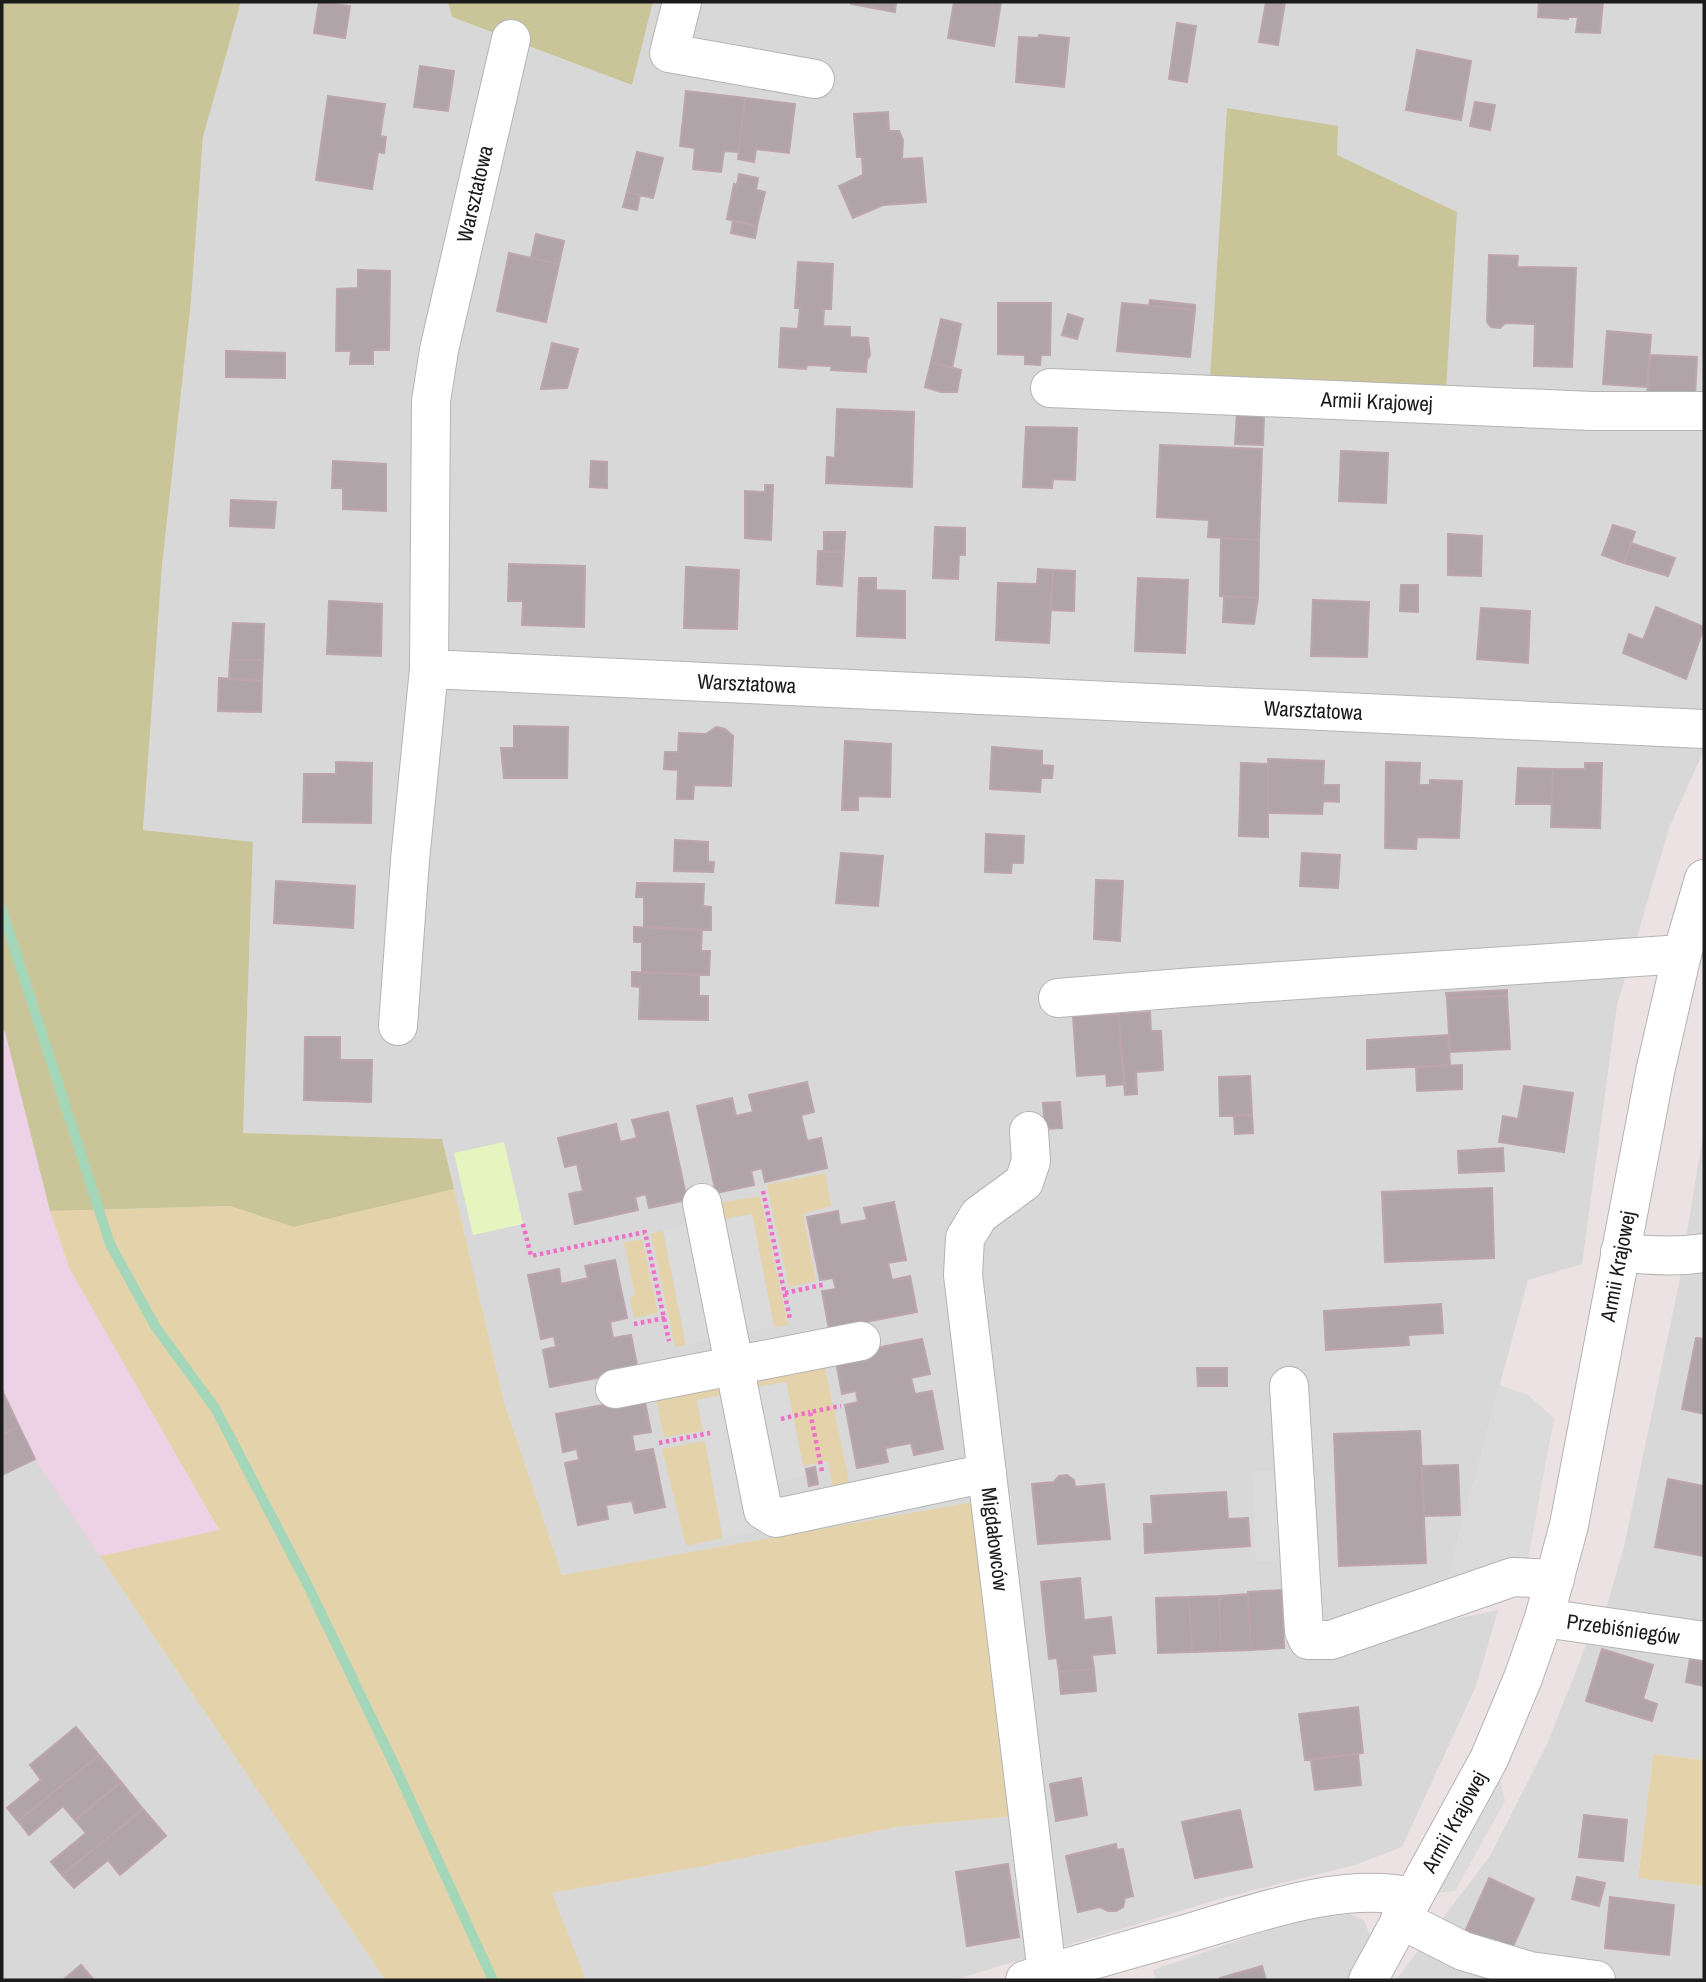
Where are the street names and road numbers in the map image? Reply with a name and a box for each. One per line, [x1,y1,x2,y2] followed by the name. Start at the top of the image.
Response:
[449,142,500,245] street label: Warsztatowa
[1319,384,1433,418] street label: Armii Krajowej
[697,667,797,700] street label: Warsztatowa
[1263,693,1364,727] street label: Warsztatowa
[1593,1208,1642,1325] street label: Armii Krajowej
[975,1486,1016,1593] street label: Migdałowców
[1565,1606,1682,1651] street label: Przebiśniegów
[1414,1766,1494,1879] street label: Armii Krajowej

